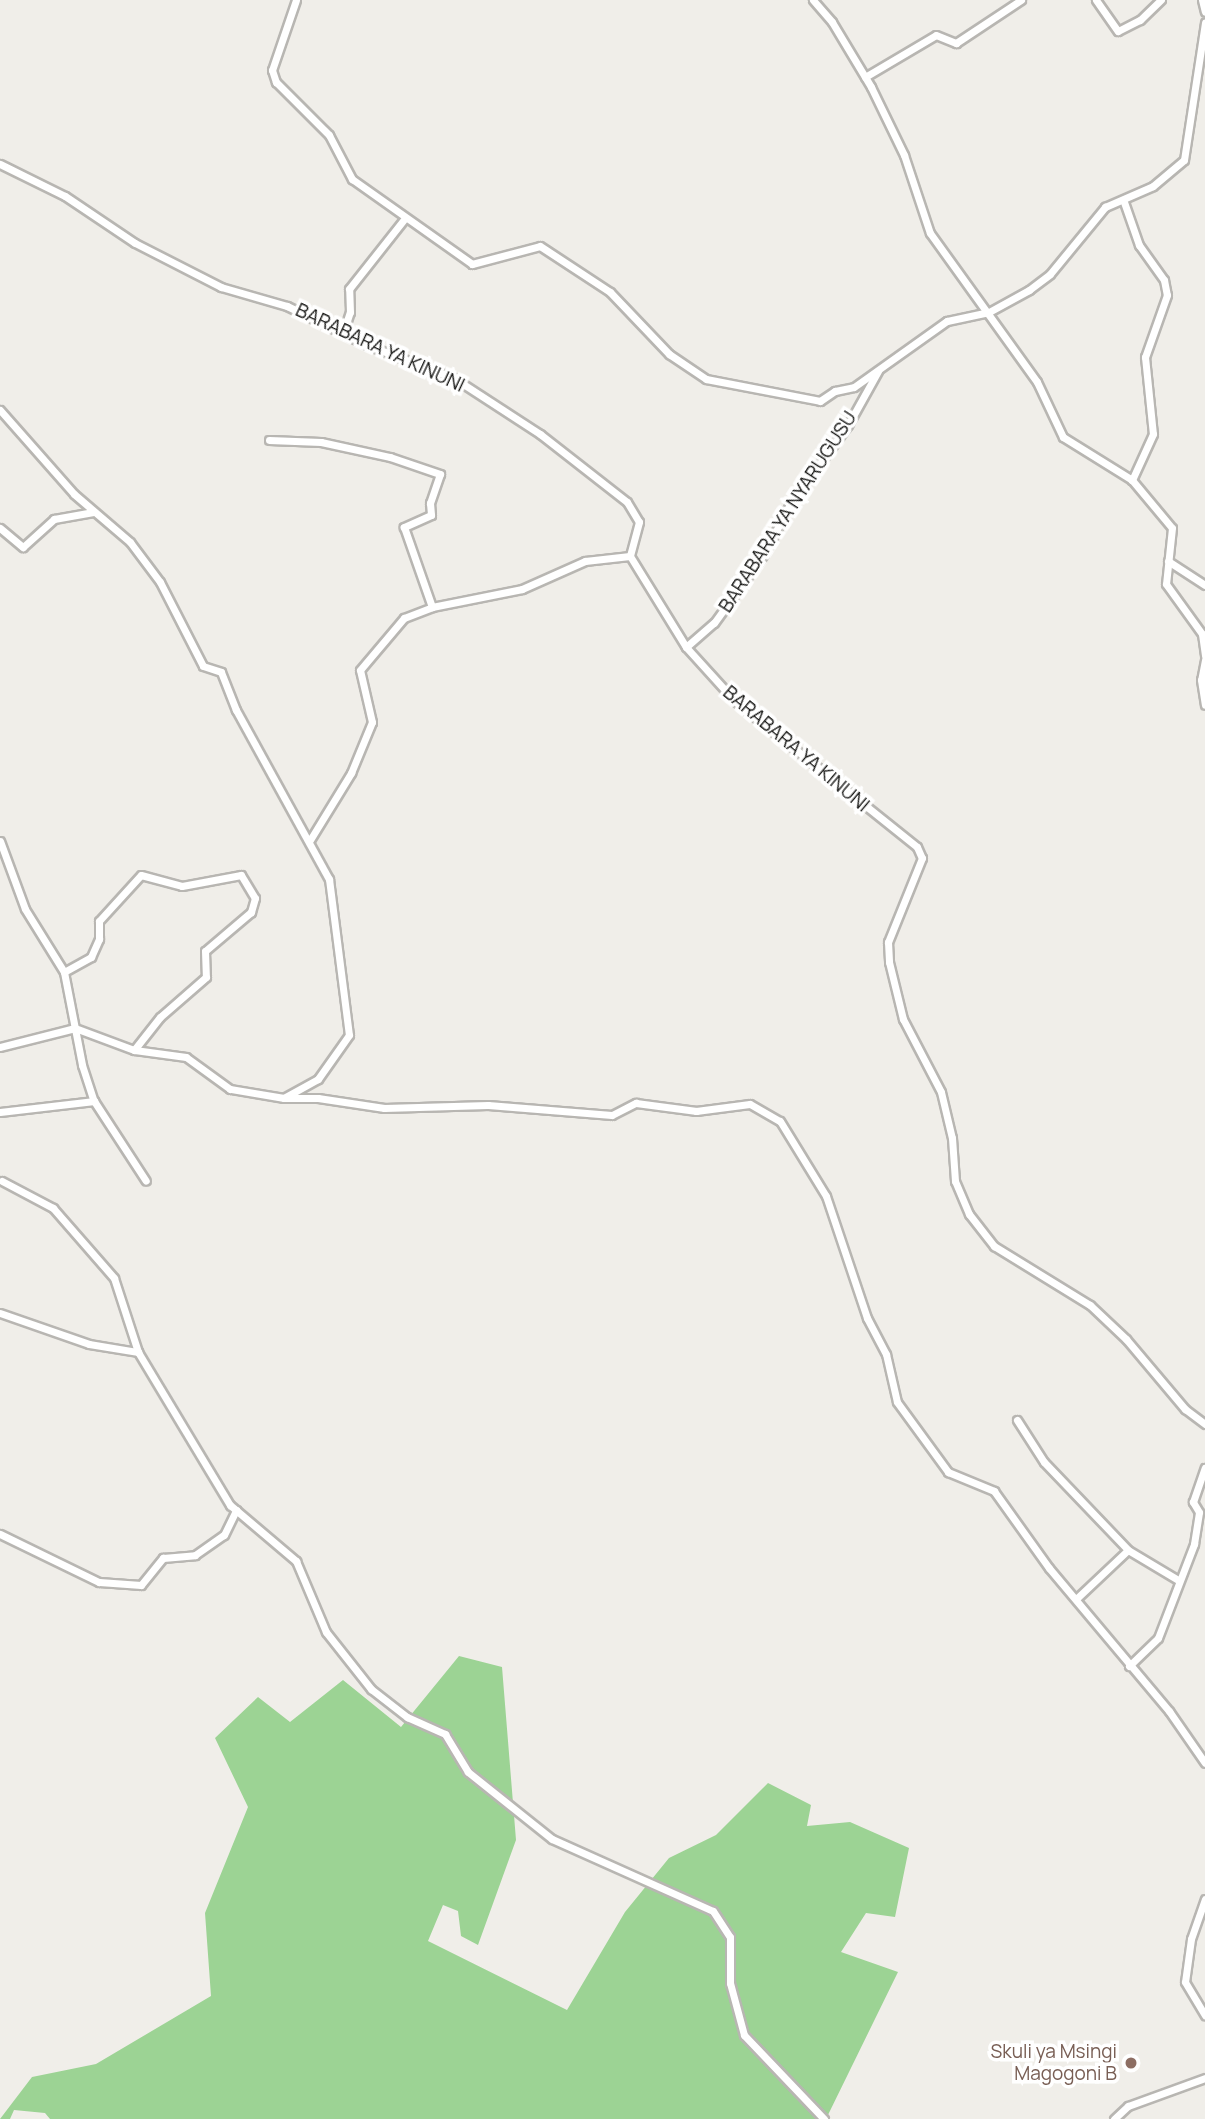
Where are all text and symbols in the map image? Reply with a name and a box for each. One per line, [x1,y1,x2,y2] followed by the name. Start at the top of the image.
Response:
[292,299,468,397] street label: BARABARA YA KINUNI
[714,407,862,617] street label: BARABARA YA NYARUGUSU
[718,681,874,817] street label: BARABARA YA KINUNI
[991,2041,1117,2085] place label: Skuli ya Msingi Magogoni B
[1123,2055,1139,2071] marker: Skuli ya Msingi Magogoni B

